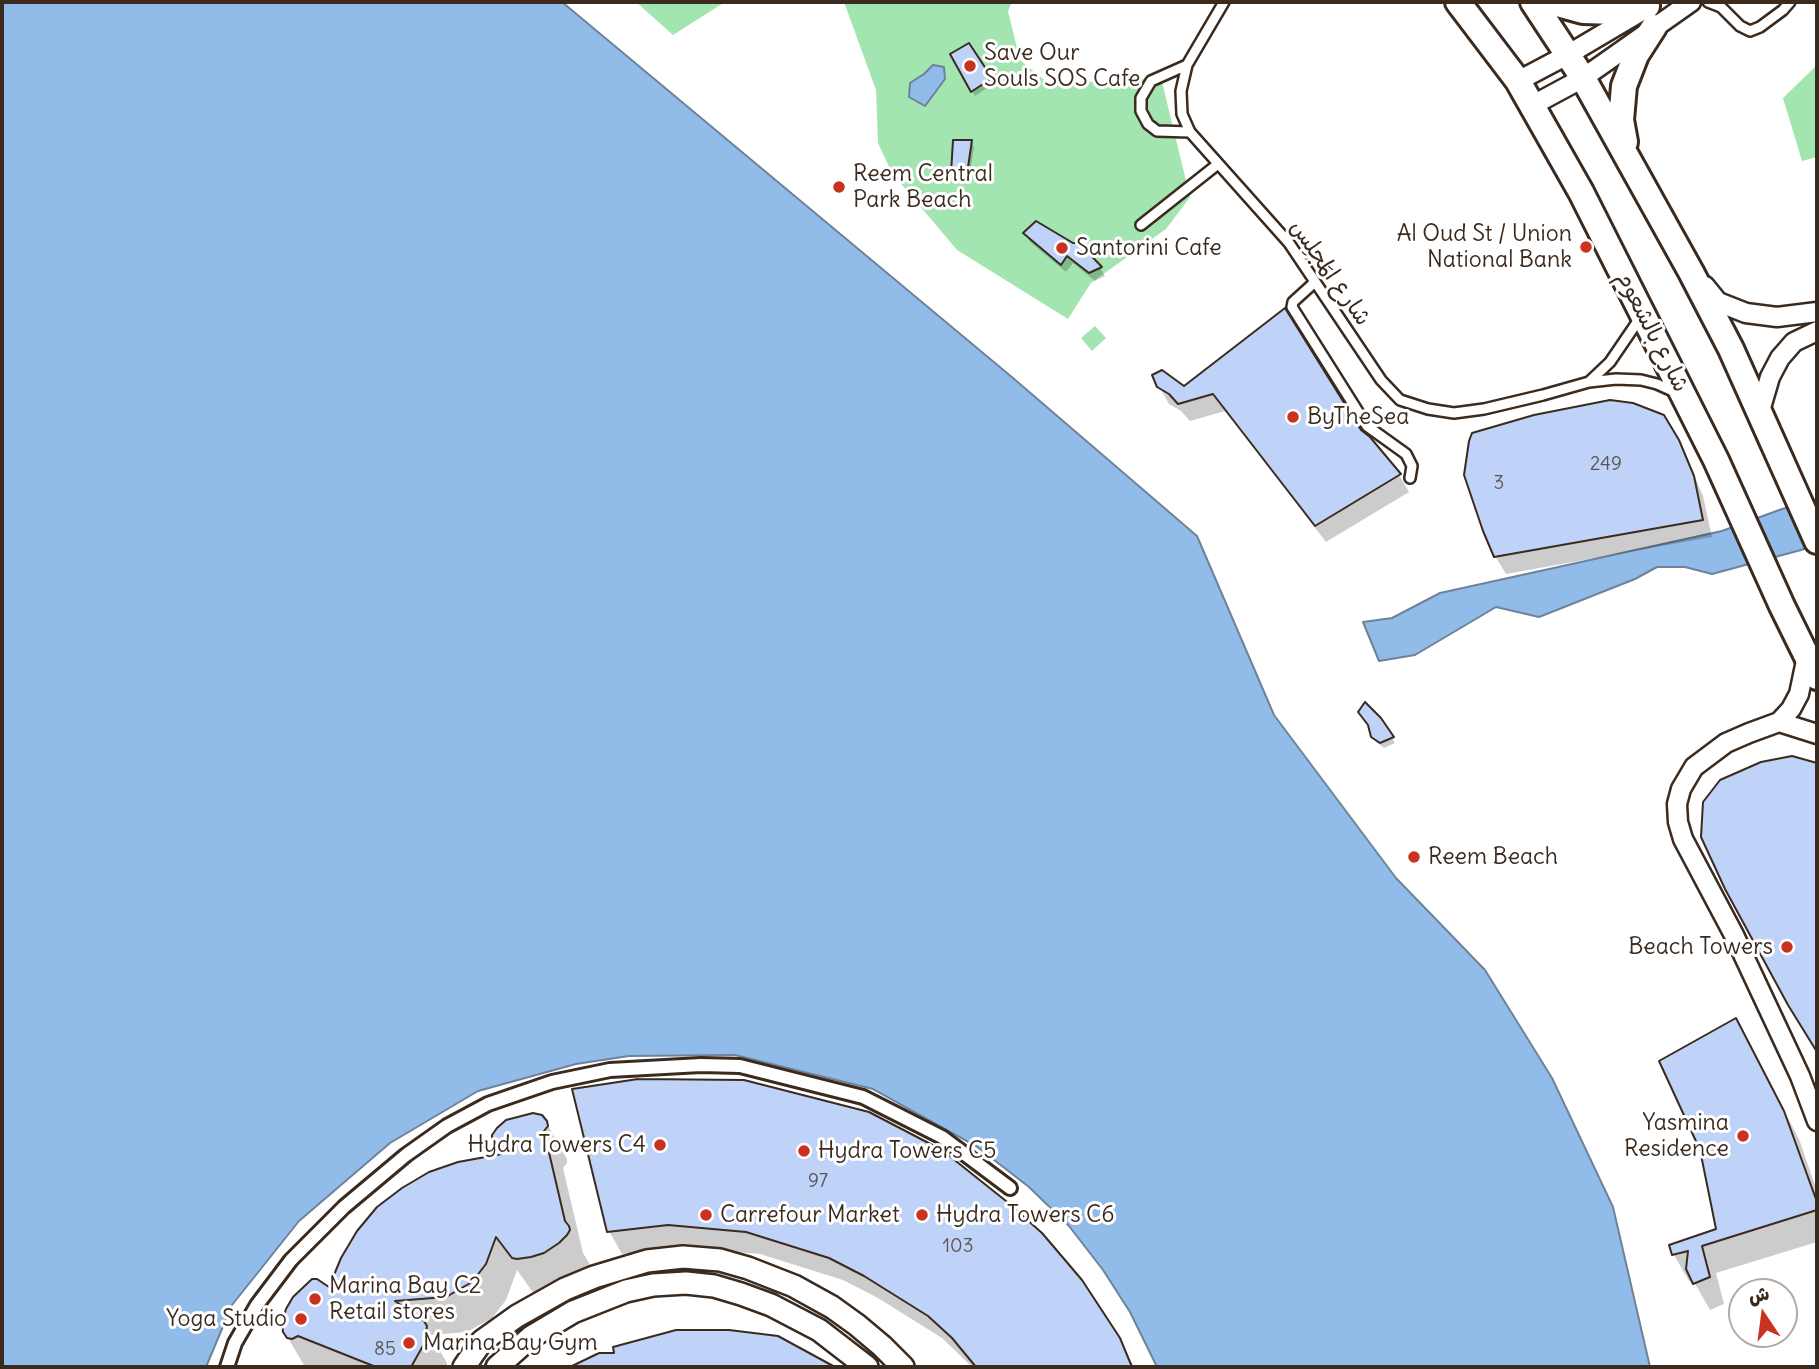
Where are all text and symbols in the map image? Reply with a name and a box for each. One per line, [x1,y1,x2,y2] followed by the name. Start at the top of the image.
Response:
[984,39,1141,93] place label: Save Our Souls SOS Cafe
[962,58,978,74] marker: Save Our Souls SOS Cafe
[853,160,993,214] place label: Reem Central Park Beach
[831,179,847,195] marker: Reem Central Park Beach
[1284,215,1376,331] street label: شارع المَجلِس
[1397,220,1572,274] place label: Al Oud St / Union National Bank
[1076,234,1222,262] place label: Santorini Cafe
[1578,239,1594,255] marker: Al Oud St / Union National Bank
[1054,240,1070,256] marker: Santorini Cafe
[1610,267,1694,397] street label: شارع بالشعوم
[1307,403,1409,431] place label: ByTheSea
[1285,409,1301,425] marker: ByTheSea
[1590,454,1622,476] house number: 249
[1494,473,1504,495] house number: 3
[1428,843,1558,871] place label: Reem Beach
[1406,849,1422,865] marker: Reem Beach
[1628,933,1773,961] place label: Beach Towers
[1779,939,1795,955] marker: Beach Towers
[1624,1109,1729,1163] place label: Yasmina Residence
[1735,1128,1751,1144] marker: Yasmina Residence
[467,1131,646,1159] place label: Hydra Towers C4
[652,1137,668,1153] marker: Hydra Towers C4
[818,1137,996,1165] place label: Hydra Towers C5
[796,1143,812,1159] marker: Hydra Towers C5
[808,1171,828,1193] house number: 97
[720,1201,900,1229] place label: Carrefour Market
[936,1201,1115,1229] place label: Hydra Towers C6
[698,1207,714,1223] marker: Carrefour Market
[914,1207,930,1223] marker: Hydra Towers C6
[943,1236,973,1258] house number: 103
[329,1272,481,1326] place label: Marina Bay C2 Retail stores
[1728,1278,1798,1348] north arrow
[1746,1280,1772,1309] text: ش
[307,1291,323,1307] marker: Marina Bay C2 Retail stores
[166,1305,287,1333] place label: Yoga Studio
[293,1311,309,1327] marker: Yoga Studio
[423,1329,598,1357] place label: Marina Bay Gym
[401,1335,417,1351] marker: Marina Bay Gym
[374,1339,396,1361] house number: 85

